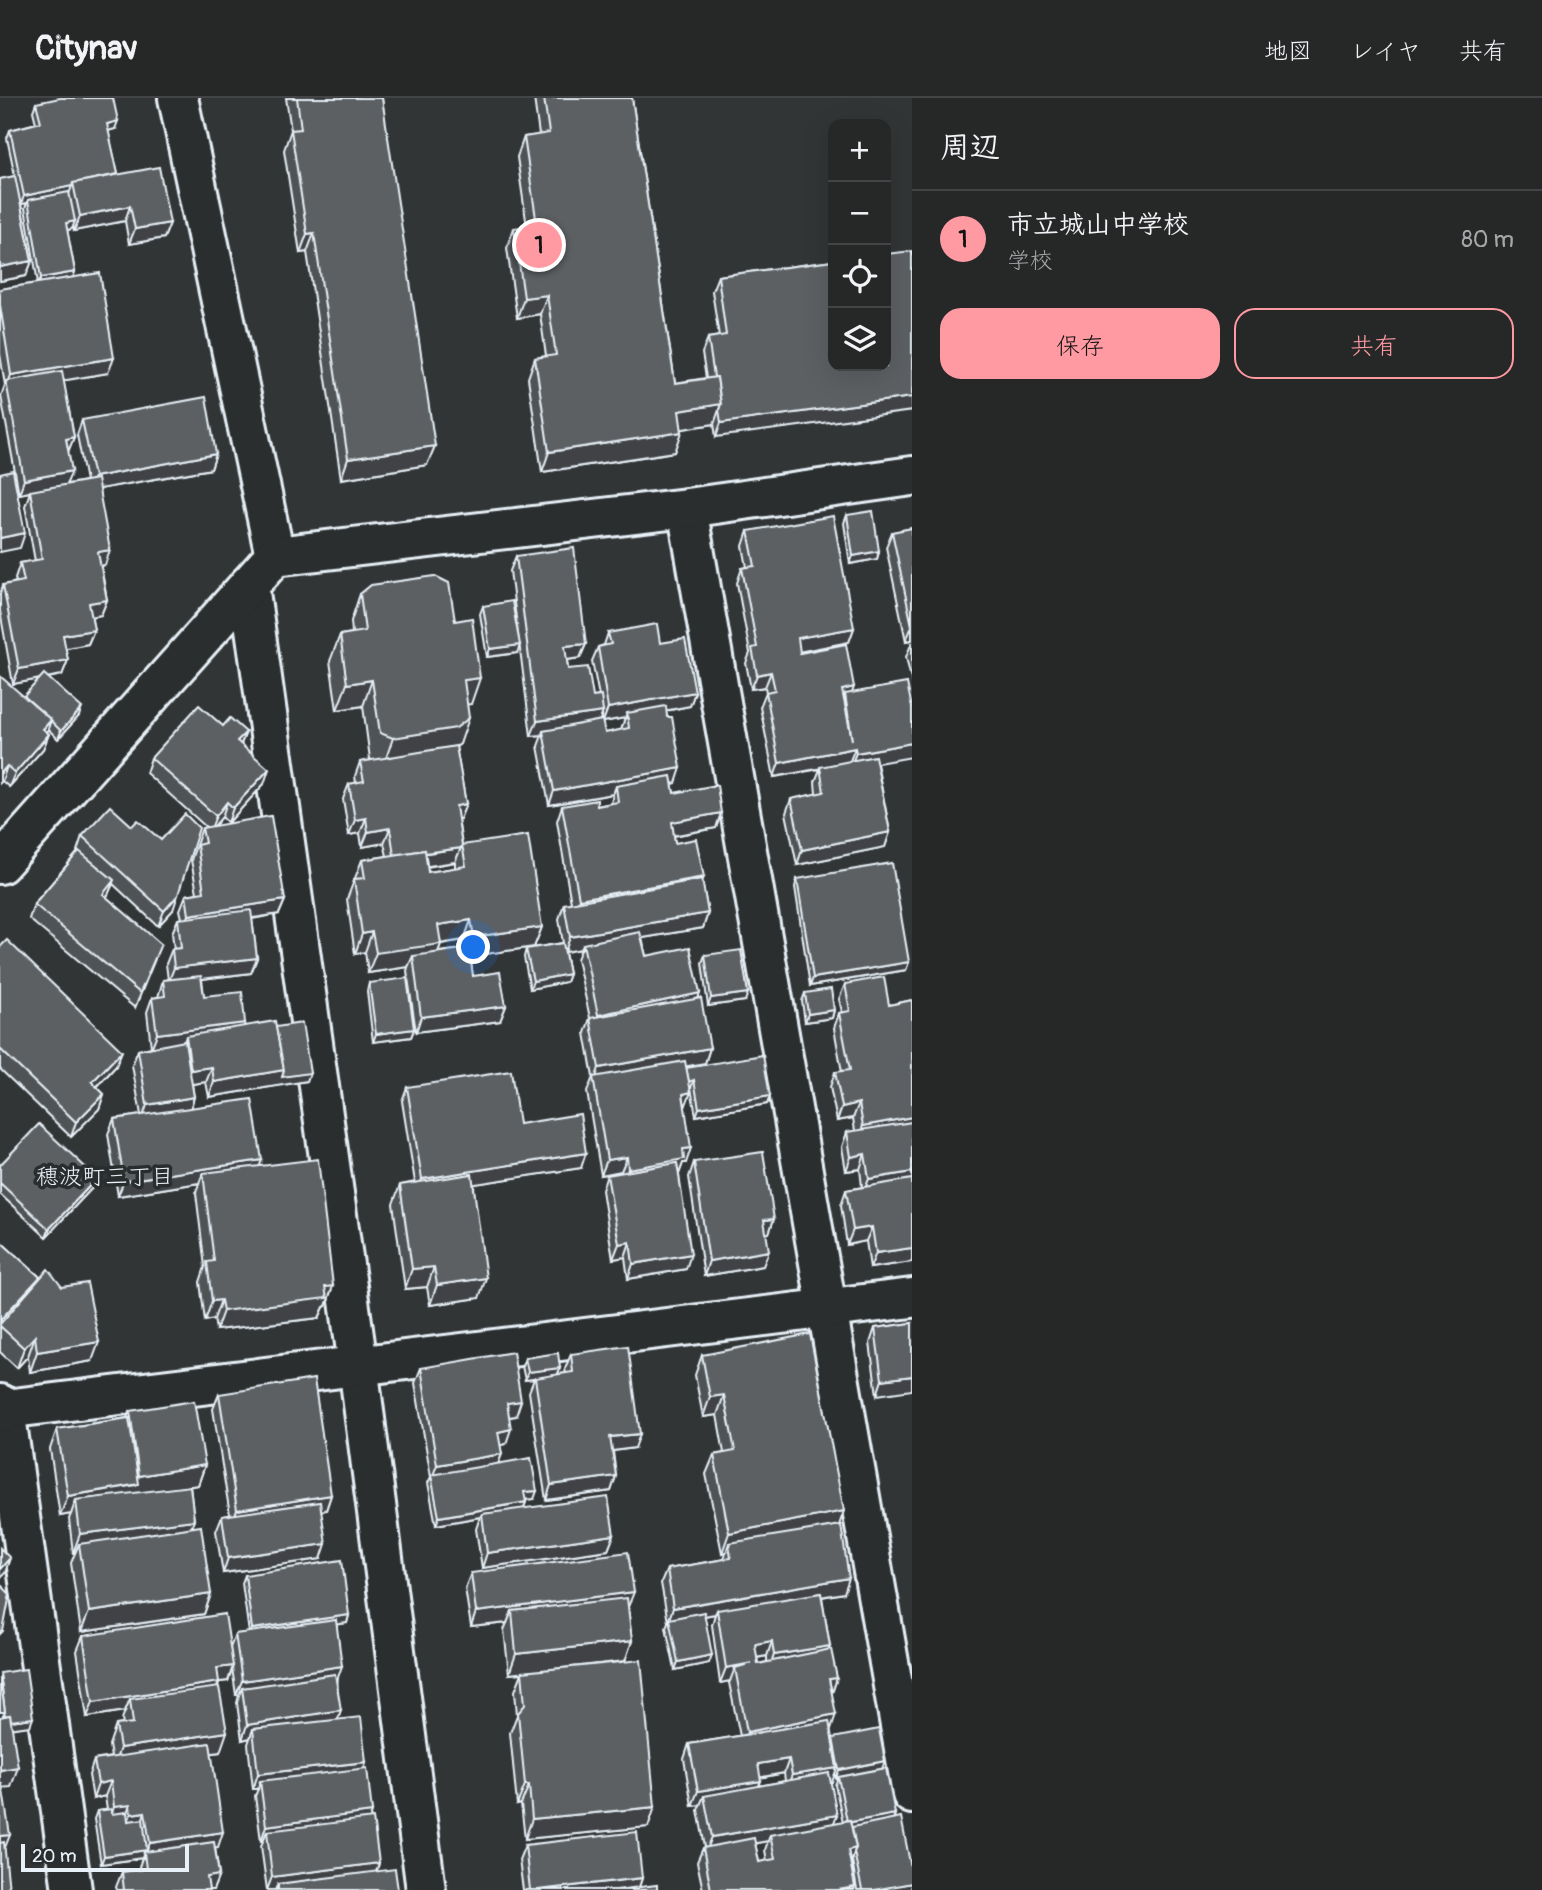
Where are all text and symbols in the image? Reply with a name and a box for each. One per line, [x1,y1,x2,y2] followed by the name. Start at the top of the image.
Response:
[35,28,138,69] text: Citynav
[1264,37,1312,66] text: 地図
[1350,37,1421,66] text: レイヤ
[1459,37,1507,66] text: 共有
[828,119,891,371] map controls
[828,119,891,182] button: +
[940,129,1000,166] text: 周辺
[828,182,891,245] button: −
[1007,209,1189,241] text: 市立城山中学校
[516,219,562,271] pin: 1
[959,225,968,254] text: 1
[1461,225,1514,254] text: 80 m
[828,245,891,308] button: locate
[1007,246,1053,275] text: 学校
[828,308,891,371] button: layers
[940,308,1220,379] button: 保存
[1234,308,1514,379] button: 共有
[456,930,490,964] your location
[36,1162,174,1191] district label: 穂波町三丁目
[21,1841,189,1873] scale bar
[32,1844,77,1868] text: 20 m

